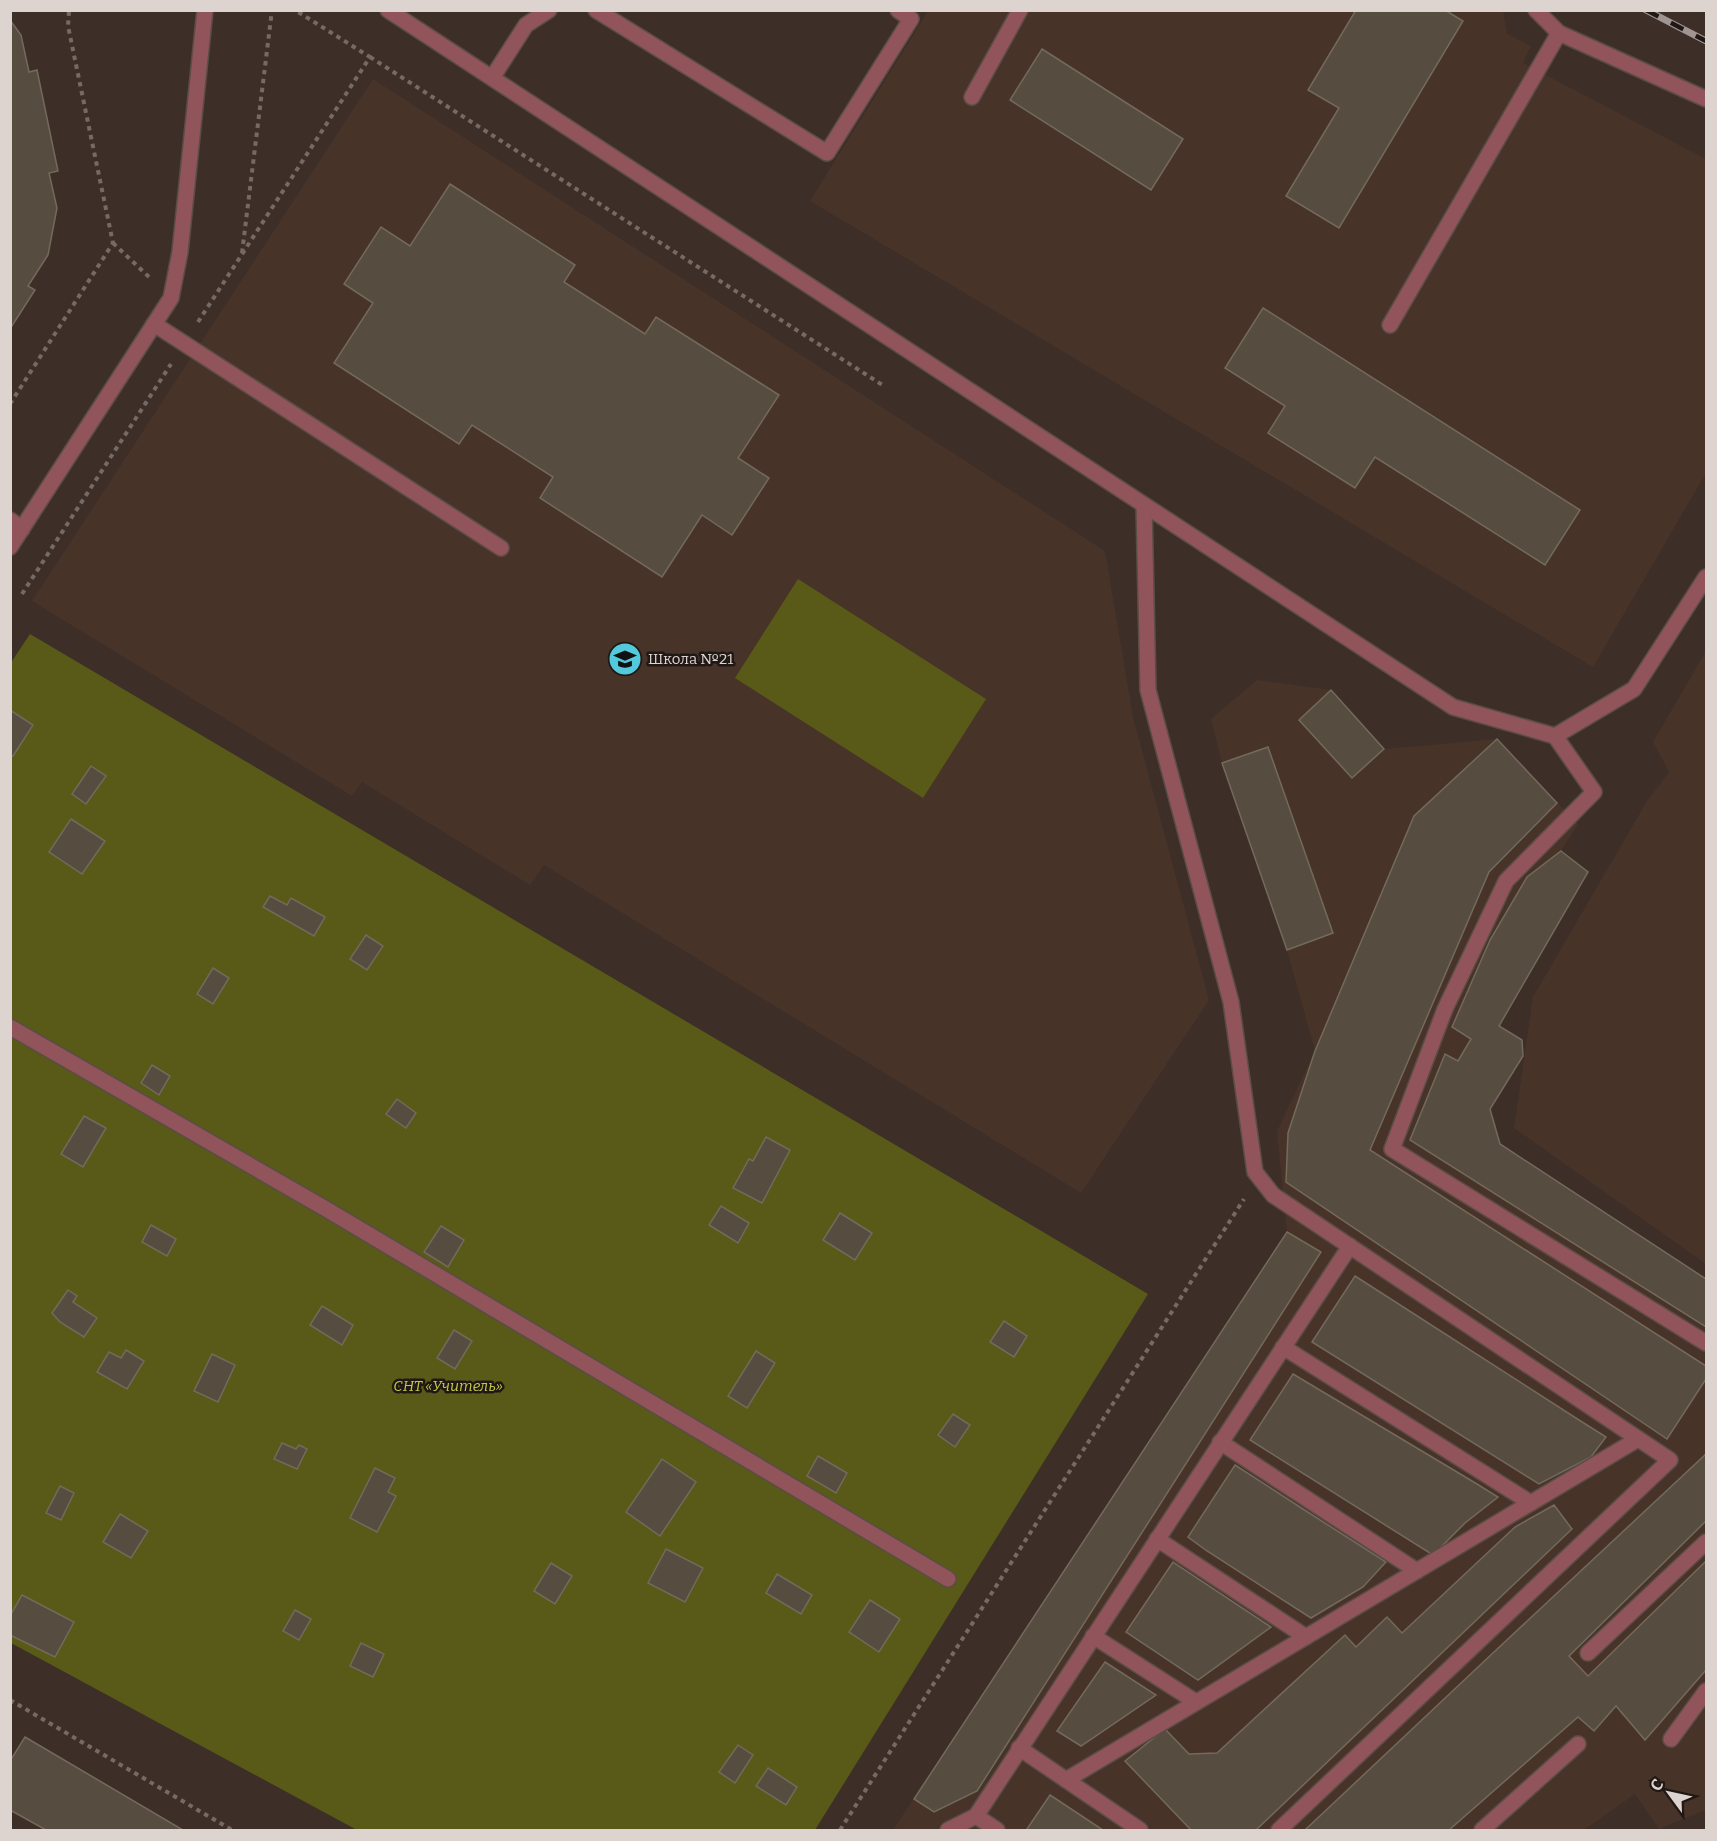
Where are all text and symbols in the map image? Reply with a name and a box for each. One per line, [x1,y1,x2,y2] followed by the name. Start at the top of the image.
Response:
[607,641,643,677] school or university icon: Школа №21
[648,650,733,668] place label: Школа №21
[393,1377,503,1395] park label: СНТ «Учитель»
[1639,1763,1699,1823] north arrow
[1646,1776,1668,1795] text: С

